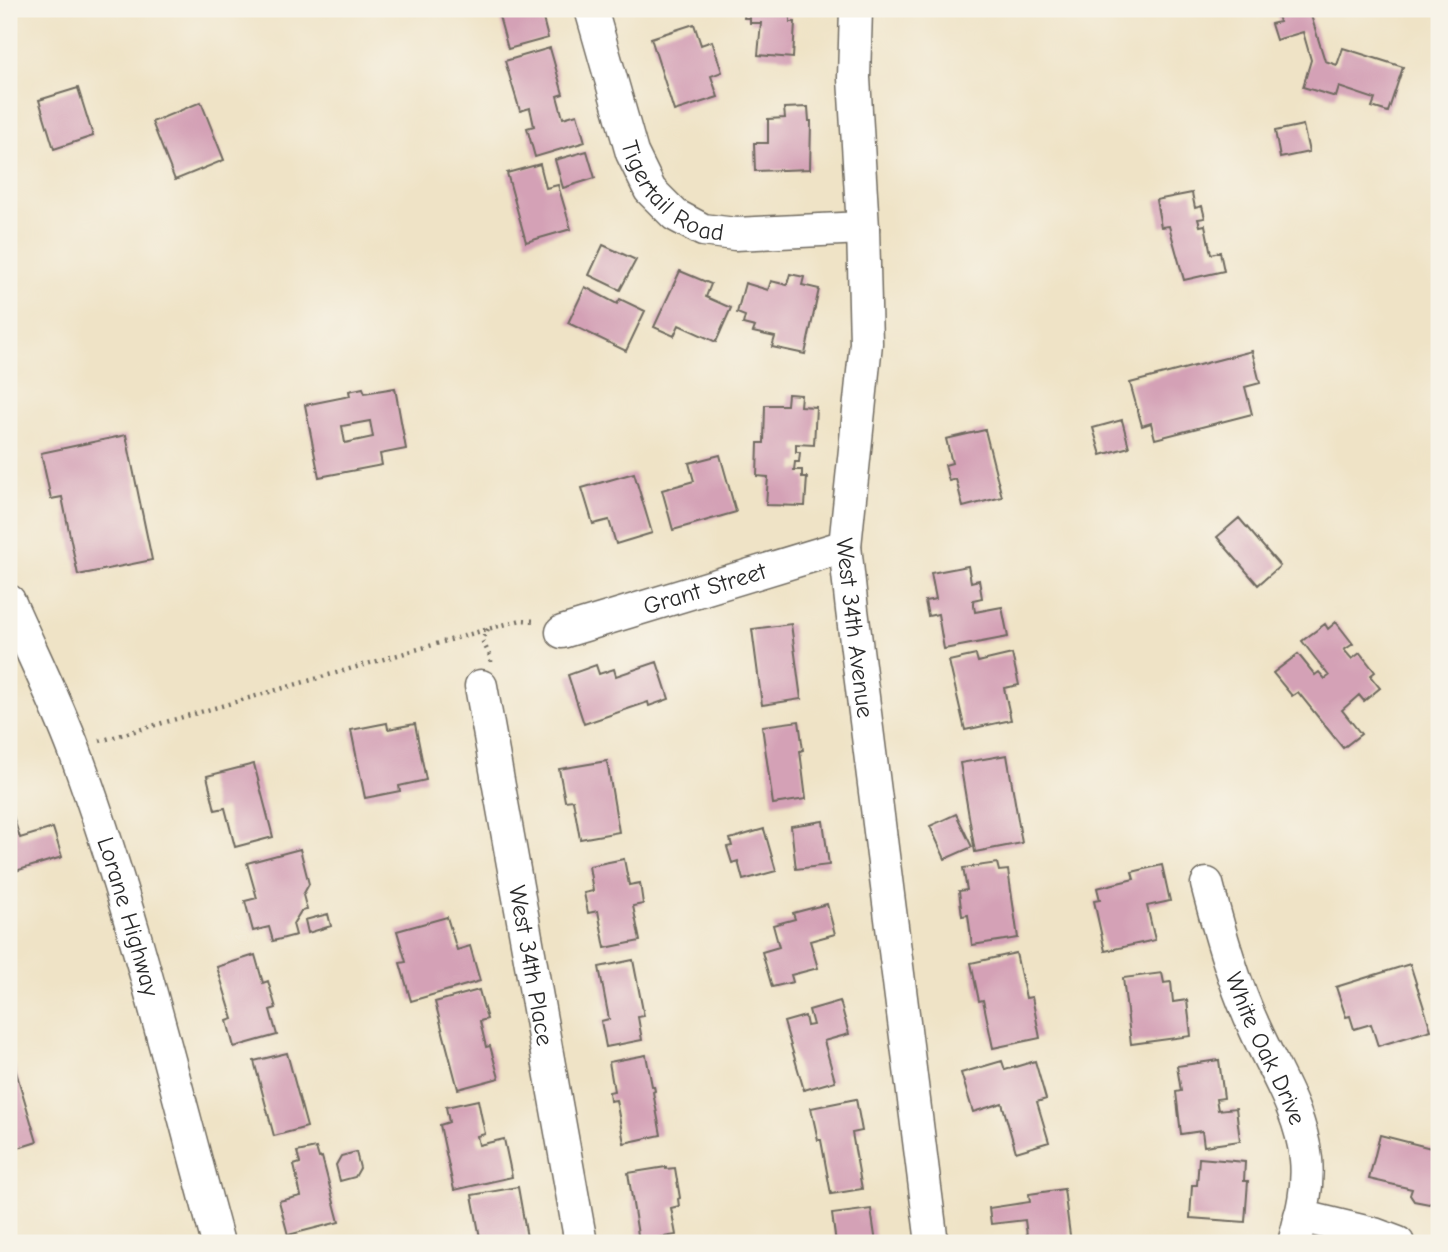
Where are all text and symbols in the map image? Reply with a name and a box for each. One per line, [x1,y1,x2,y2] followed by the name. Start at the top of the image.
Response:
[615,137,725,246] street label: Tigertail Road
[830,537,880,719] street label: West 34th Avenue
[640,556,770,621] street label: Grant Street
[91,834,165,1000] street label: Lorane Highway
[503,883,559,1048] street label: West 34th Place
[1220,968,1312,1128] street label: White Oak Drive

